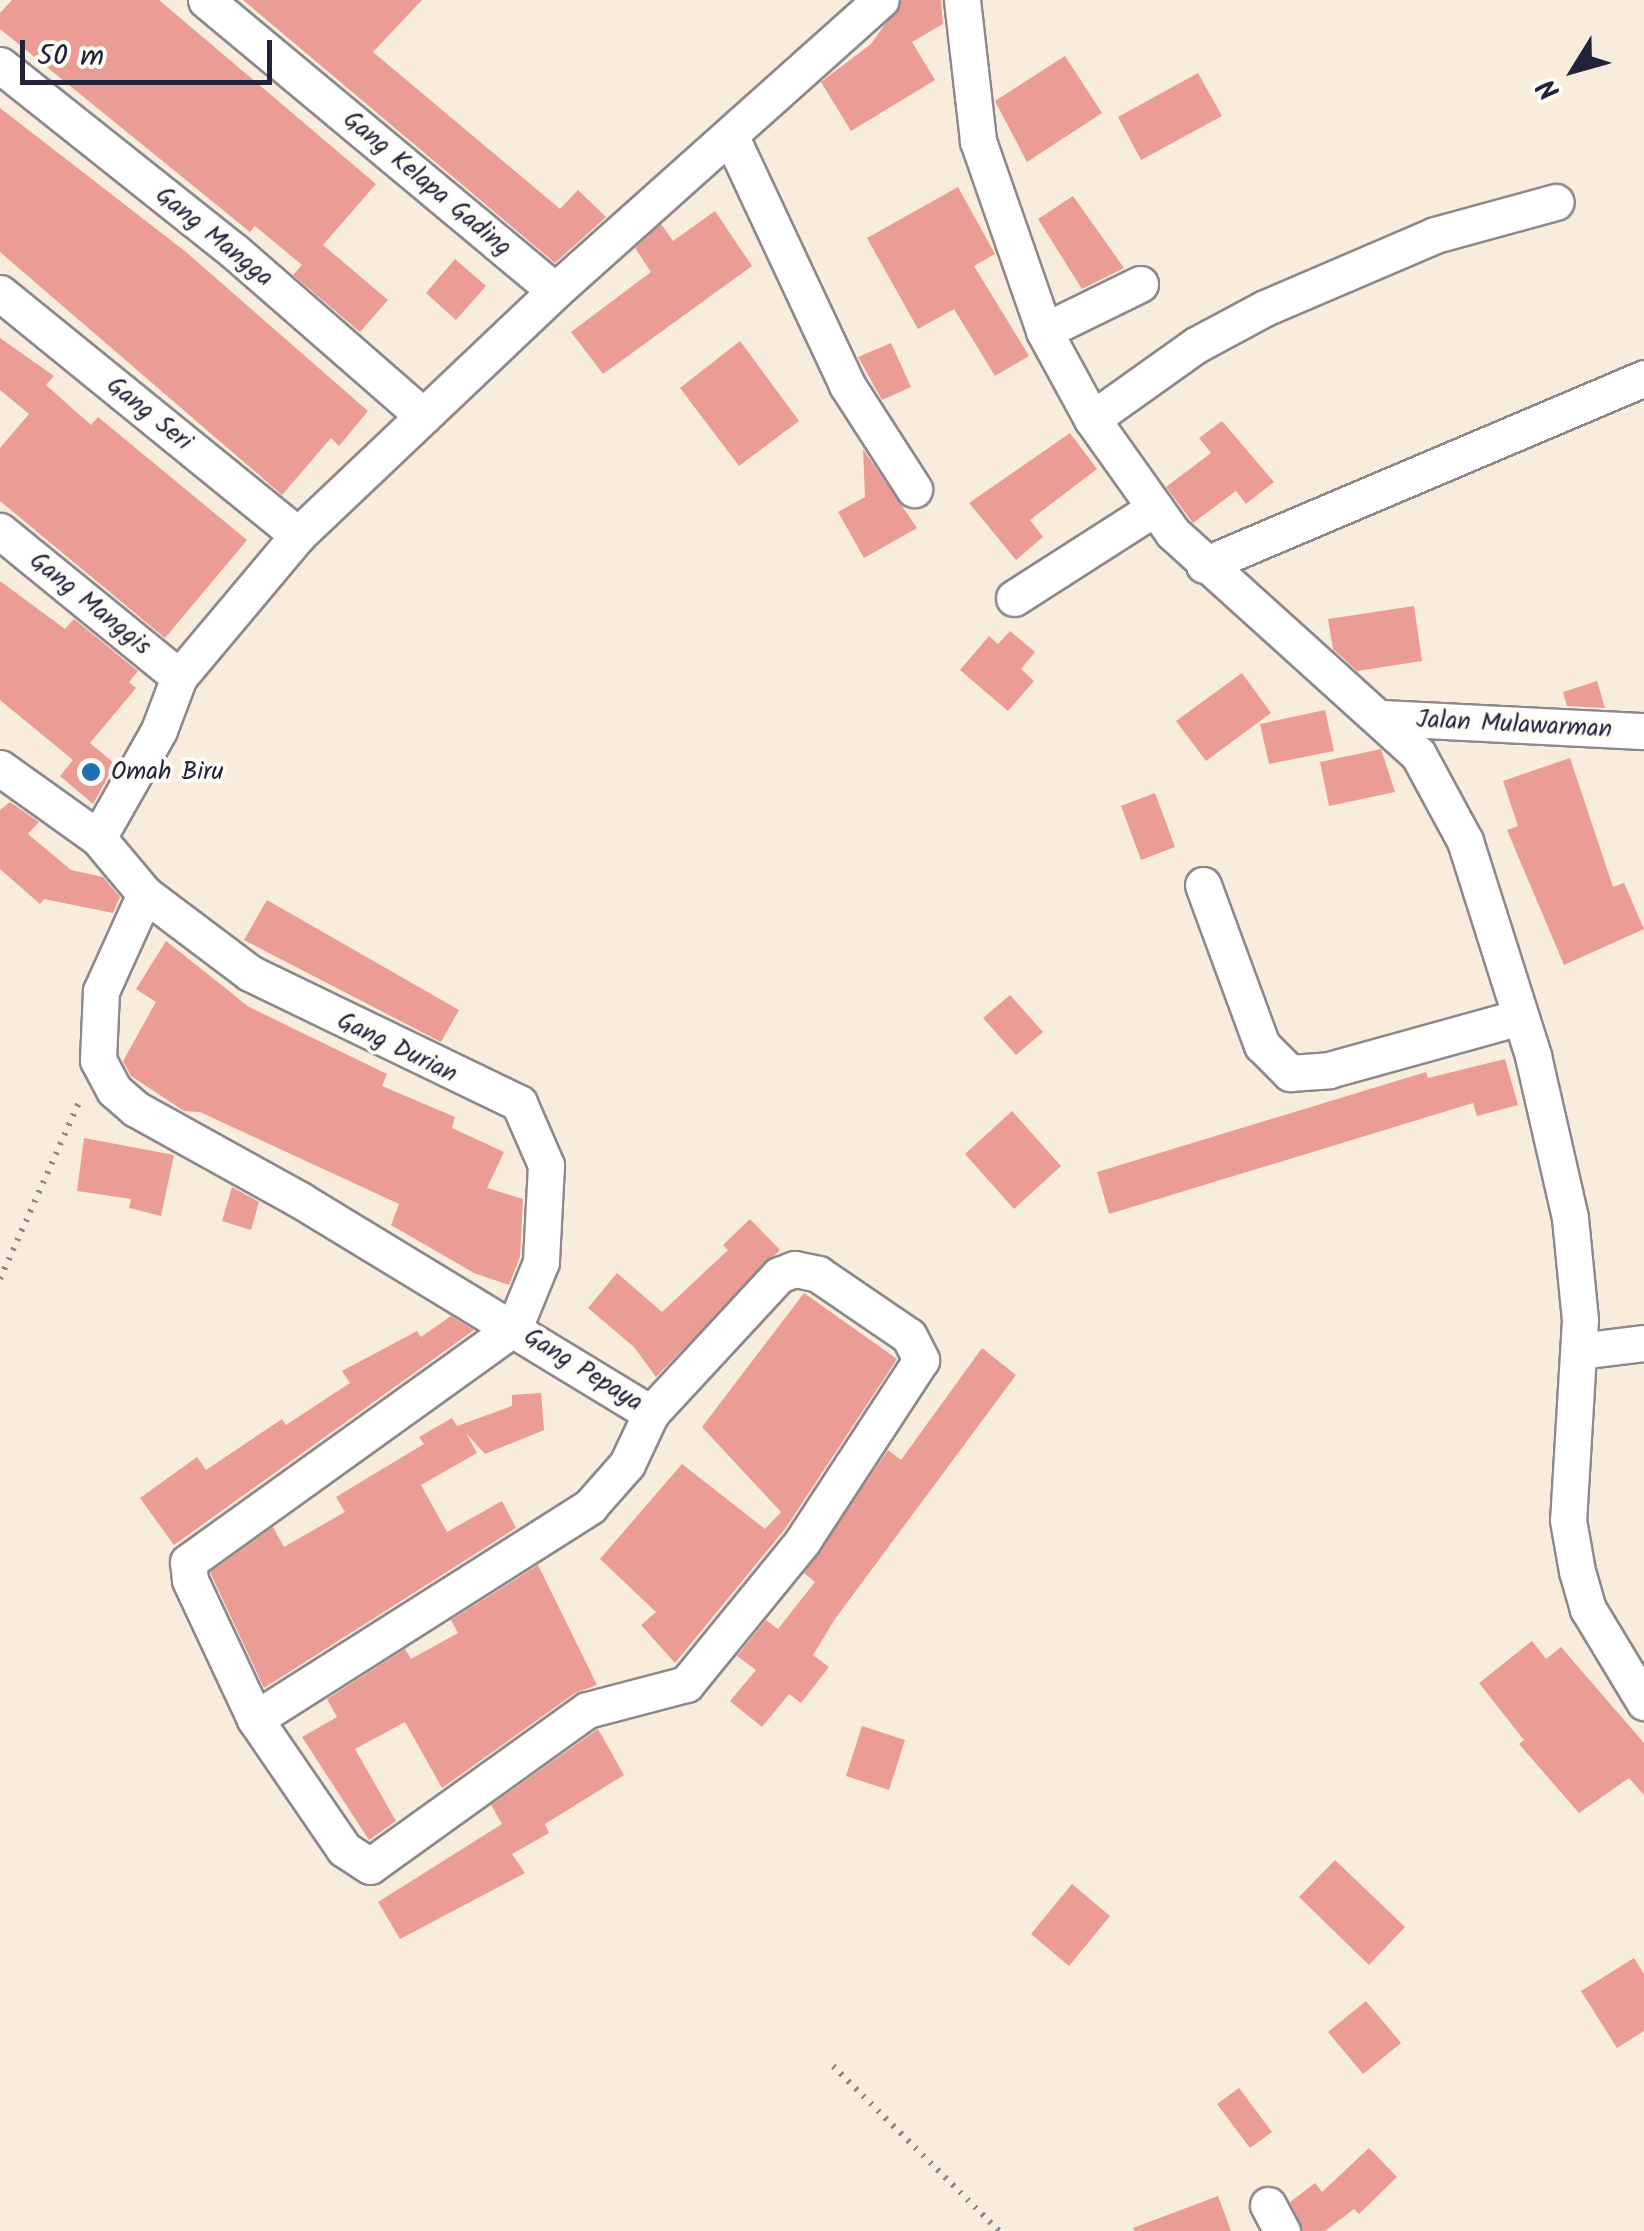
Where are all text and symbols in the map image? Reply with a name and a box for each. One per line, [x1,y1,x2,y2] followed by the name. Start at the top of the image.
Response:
[25,20,278,82] scale bar
[1524,20,1624,120] north arrow
[37,33,104,81] text: 50 m
[1526,68,1573,109] text: N
[337,105,517,263] street label: Gang Kelapa Gading
[149,181,279,293] street label: Gang Mangga
[100,371,198,457] street label: Gang Seri
[23,546,157,662] street label: Gang Manggis
[1415,705,1613,745] street label: Jalan Mulawarman
[111,757,224,787] place label: Omah Biru
[80,761,102,783] marker: Omah Biru
[332,1006,462,1090] street label: Gang Durian
[518,1322,648,1418] street label: Gang Pepaya

